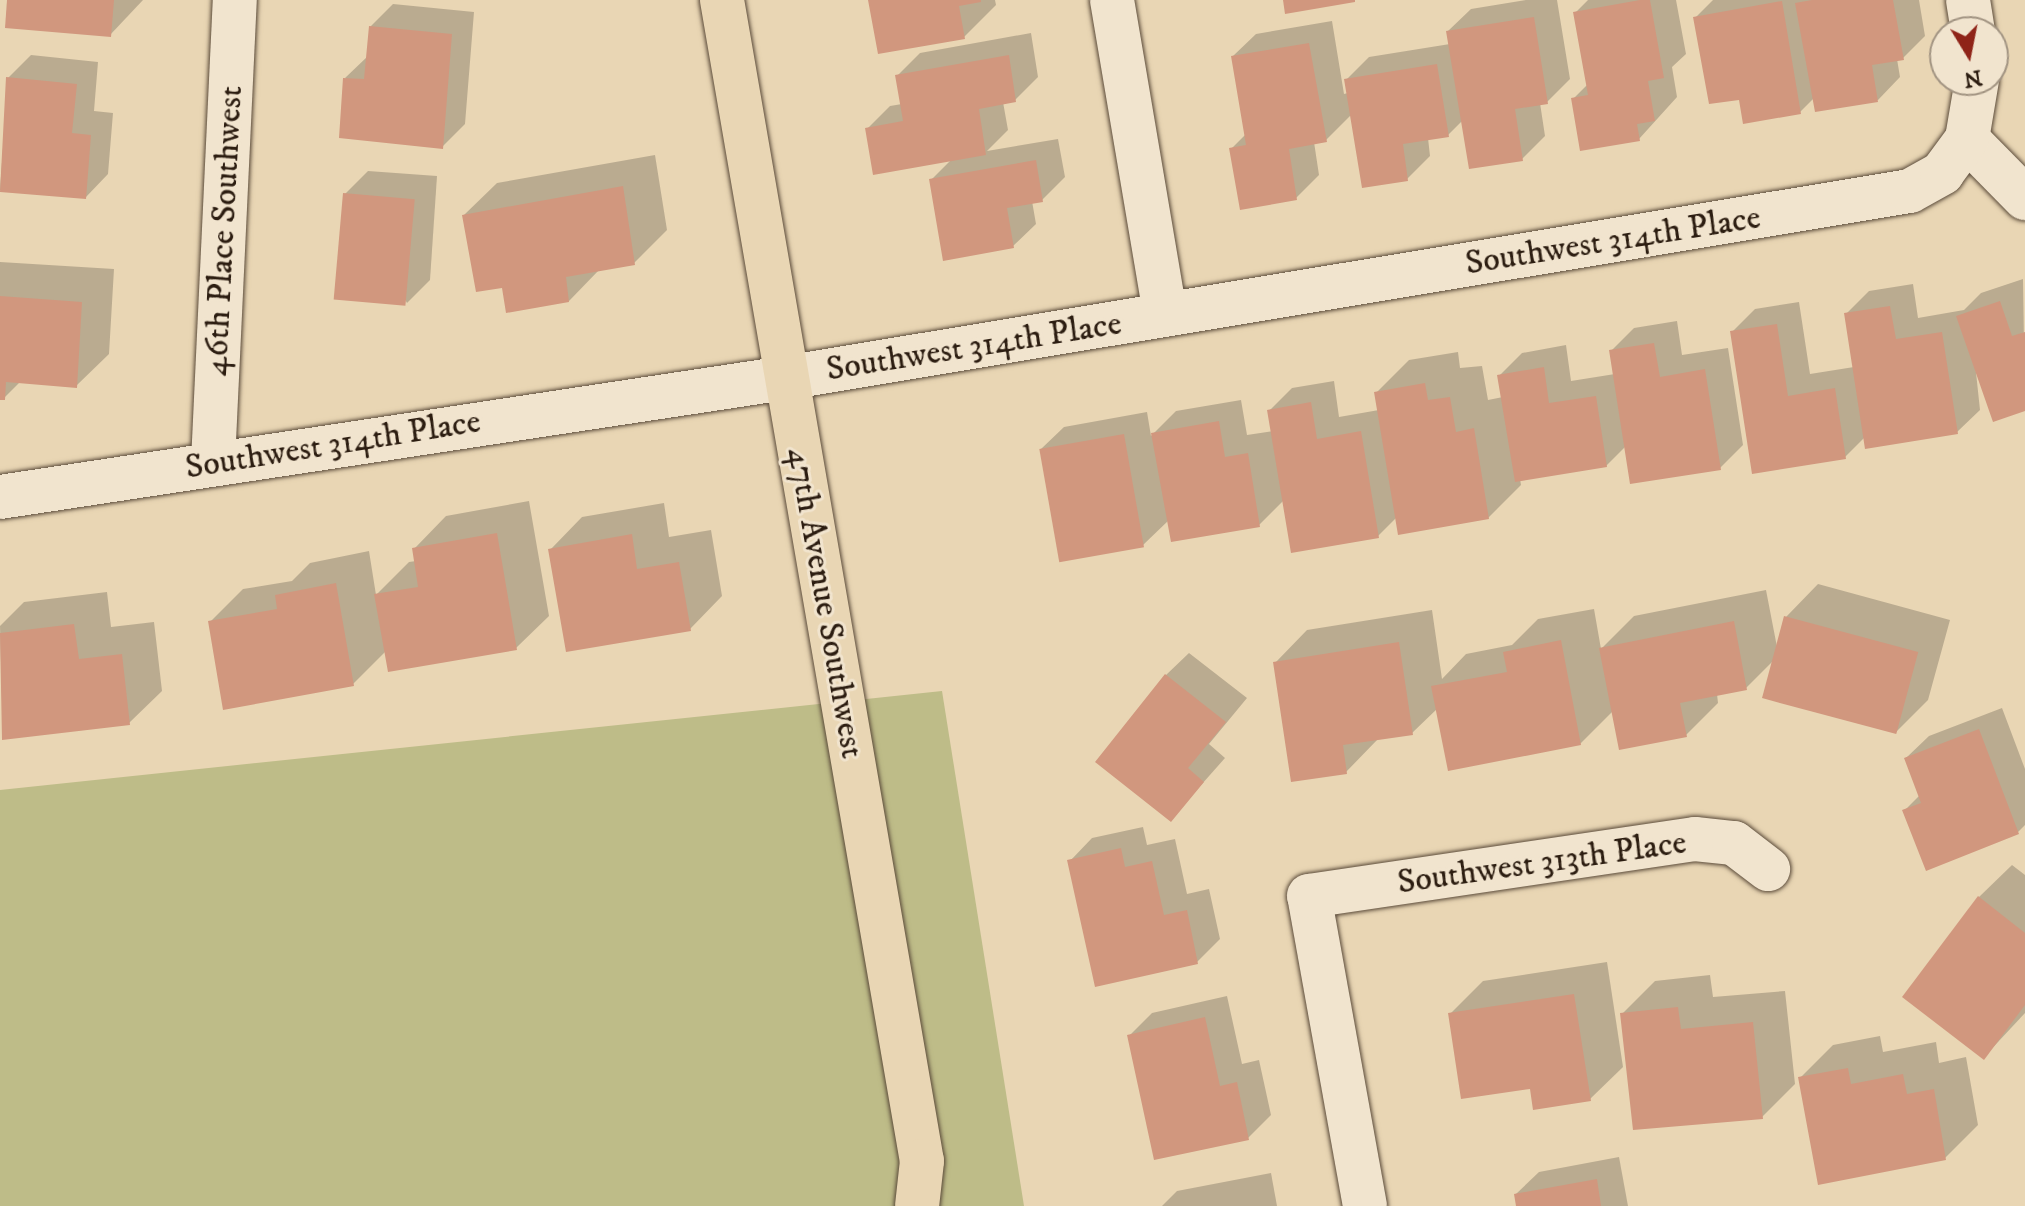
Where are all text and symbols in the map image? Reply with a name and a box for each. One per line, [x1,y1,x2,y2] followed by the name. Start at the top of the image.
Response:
[1929,16,2009,96] north arrow
[1962,63,1984,93] text: N
[196,85,252,377] street label: 46th Place Southwest
[1462,198,1764,284] street label: Southwest 314th Place
[823,304,1125,390] street label: Southwest 314th Place
[182,402,484,488] street label: Southwest 314th Place
[778,444,872,762] street label: 47th Avenue Southwest
[1395,823,1689,903] street label: Southwest 313th Place

